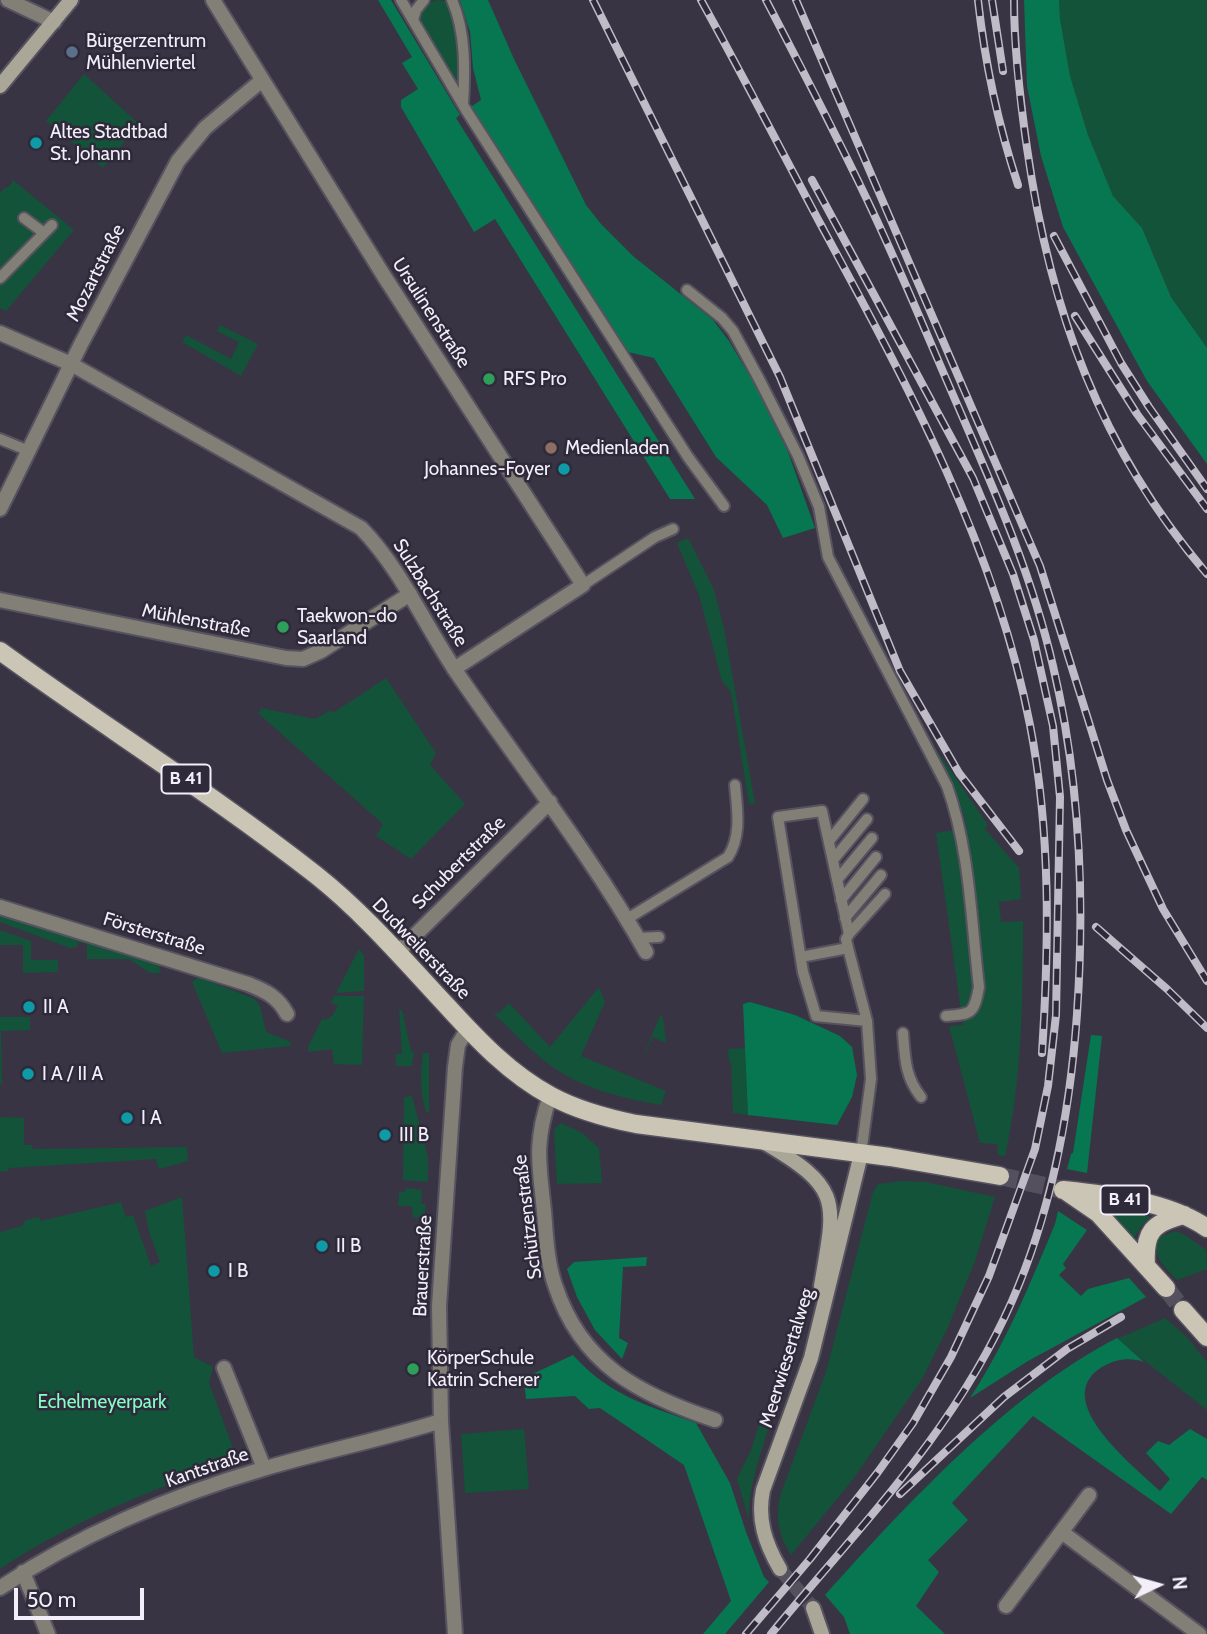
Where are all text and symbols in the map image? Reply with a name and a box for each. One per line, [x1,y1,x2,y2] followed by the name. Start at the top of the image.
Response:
[86,30,206,74] place label: Bürgerzentrum Mühlenviertel
[64,44,80,60] marker: Bürgerzentrum Mühlenviertel
[50,121,168,165] place label: Altes Stadtbad St. Johann
[28,135,44,151] marker: Altes Stadtbad St. Johann
[62,221,130,325] street label: Mozartstraße
[387,254,475,372] street label: Ursulinenstraße
[503,368,567,390] place label: RFS Pro
[481,371,497,387] marker: RFS Pro
[565,437,669,459] place label: Medienladen
[543,440,559,456] marker: Medienladen
[424,458,550,480] place label: Johannes-Foyer
[556,461,572,477] marker: Johannes-Foyer
[388,535,472,651] street label: Sulzbachstraße
[140,599,252,643] street label: Mühlenstraße
[297,605,397,649] place label: Taekwon-do Saarland
[275,619,291,635] marker: Taekwon-do Saarland
[162,764,210,794] road number: B 41
[408,812,510,914] street label: Schubertstraße
[367,894,475,1004] street label: Dudweilerstraße
[100,908,208,960] street label: Försterstraße
[43,996,69,1018] place label: II A
[21,999,37,1015] marker: II A
[42,1063,103,1085] place label: I A / II A
[20,1066,36,1082] marker: I A / II A
[141,1107,162,1129] place label: I A
[119,1110,135,1126] marker: I A
[399,1124,429,1146] place label: III B
[377,1127,393,1143] marker: III B
[509,1153,547,1281] street label: Schützenstraße
[1100,1185,1150,1214] road number: B 41
[409,1215,437,1317] street label: Brauerstraße
[336,1235,361,1257] place label: II B
[314,1238,330,1254] marker: II B
[228,1260,248,1282] place label: I B
[206,1263,222,1279] marker: I B
[755,1286,819,1430] street label: Meerwiesertalweg
[427,1347,539,1391] place label: KörperSchule Katrin Scherer
[405,1361,421,1377] marker: KörperSchule Katrin Scherer
[37,1391,167,1413] park label: Echelmeyerpark
[162,1443,252,1493] street label: Kantstraße
[1123,1550,1193,1620] north arrow
[18,1574,147,1618] scale bar
[1167,1575,1191,1591] text: N
[27,1587,76,1612] text: 50 m

